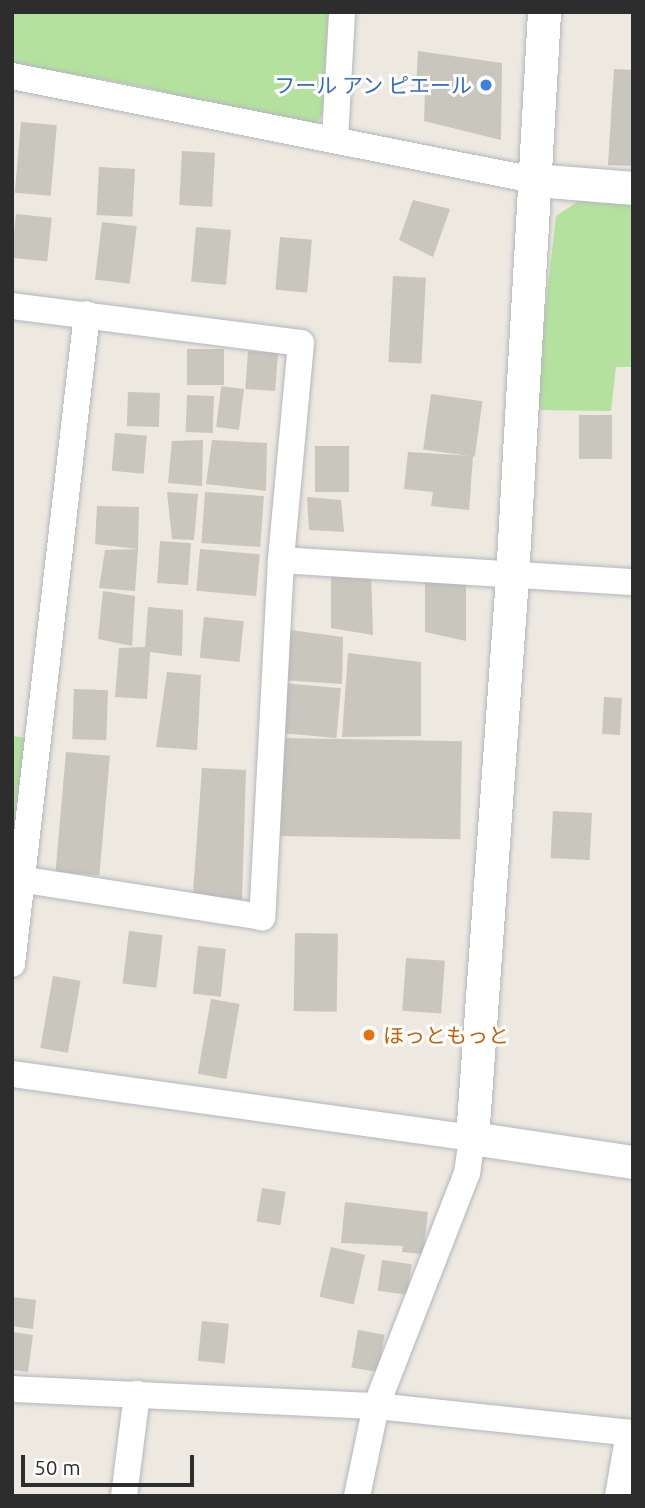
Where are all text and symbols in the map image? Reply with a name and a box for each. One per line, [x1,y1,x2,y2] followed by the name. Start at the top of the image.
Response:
[273,72,472,98] place label: フール アン ピエール
[478,77,494,93] marker: フール アン ピエール
[383,1022,509,1048] place label: ほっともっと
[361,1027,377,1043] marker: ほっともっと
[24,1442,198,1486] scale bar
[34,1455,81,1479] text: 50 m

